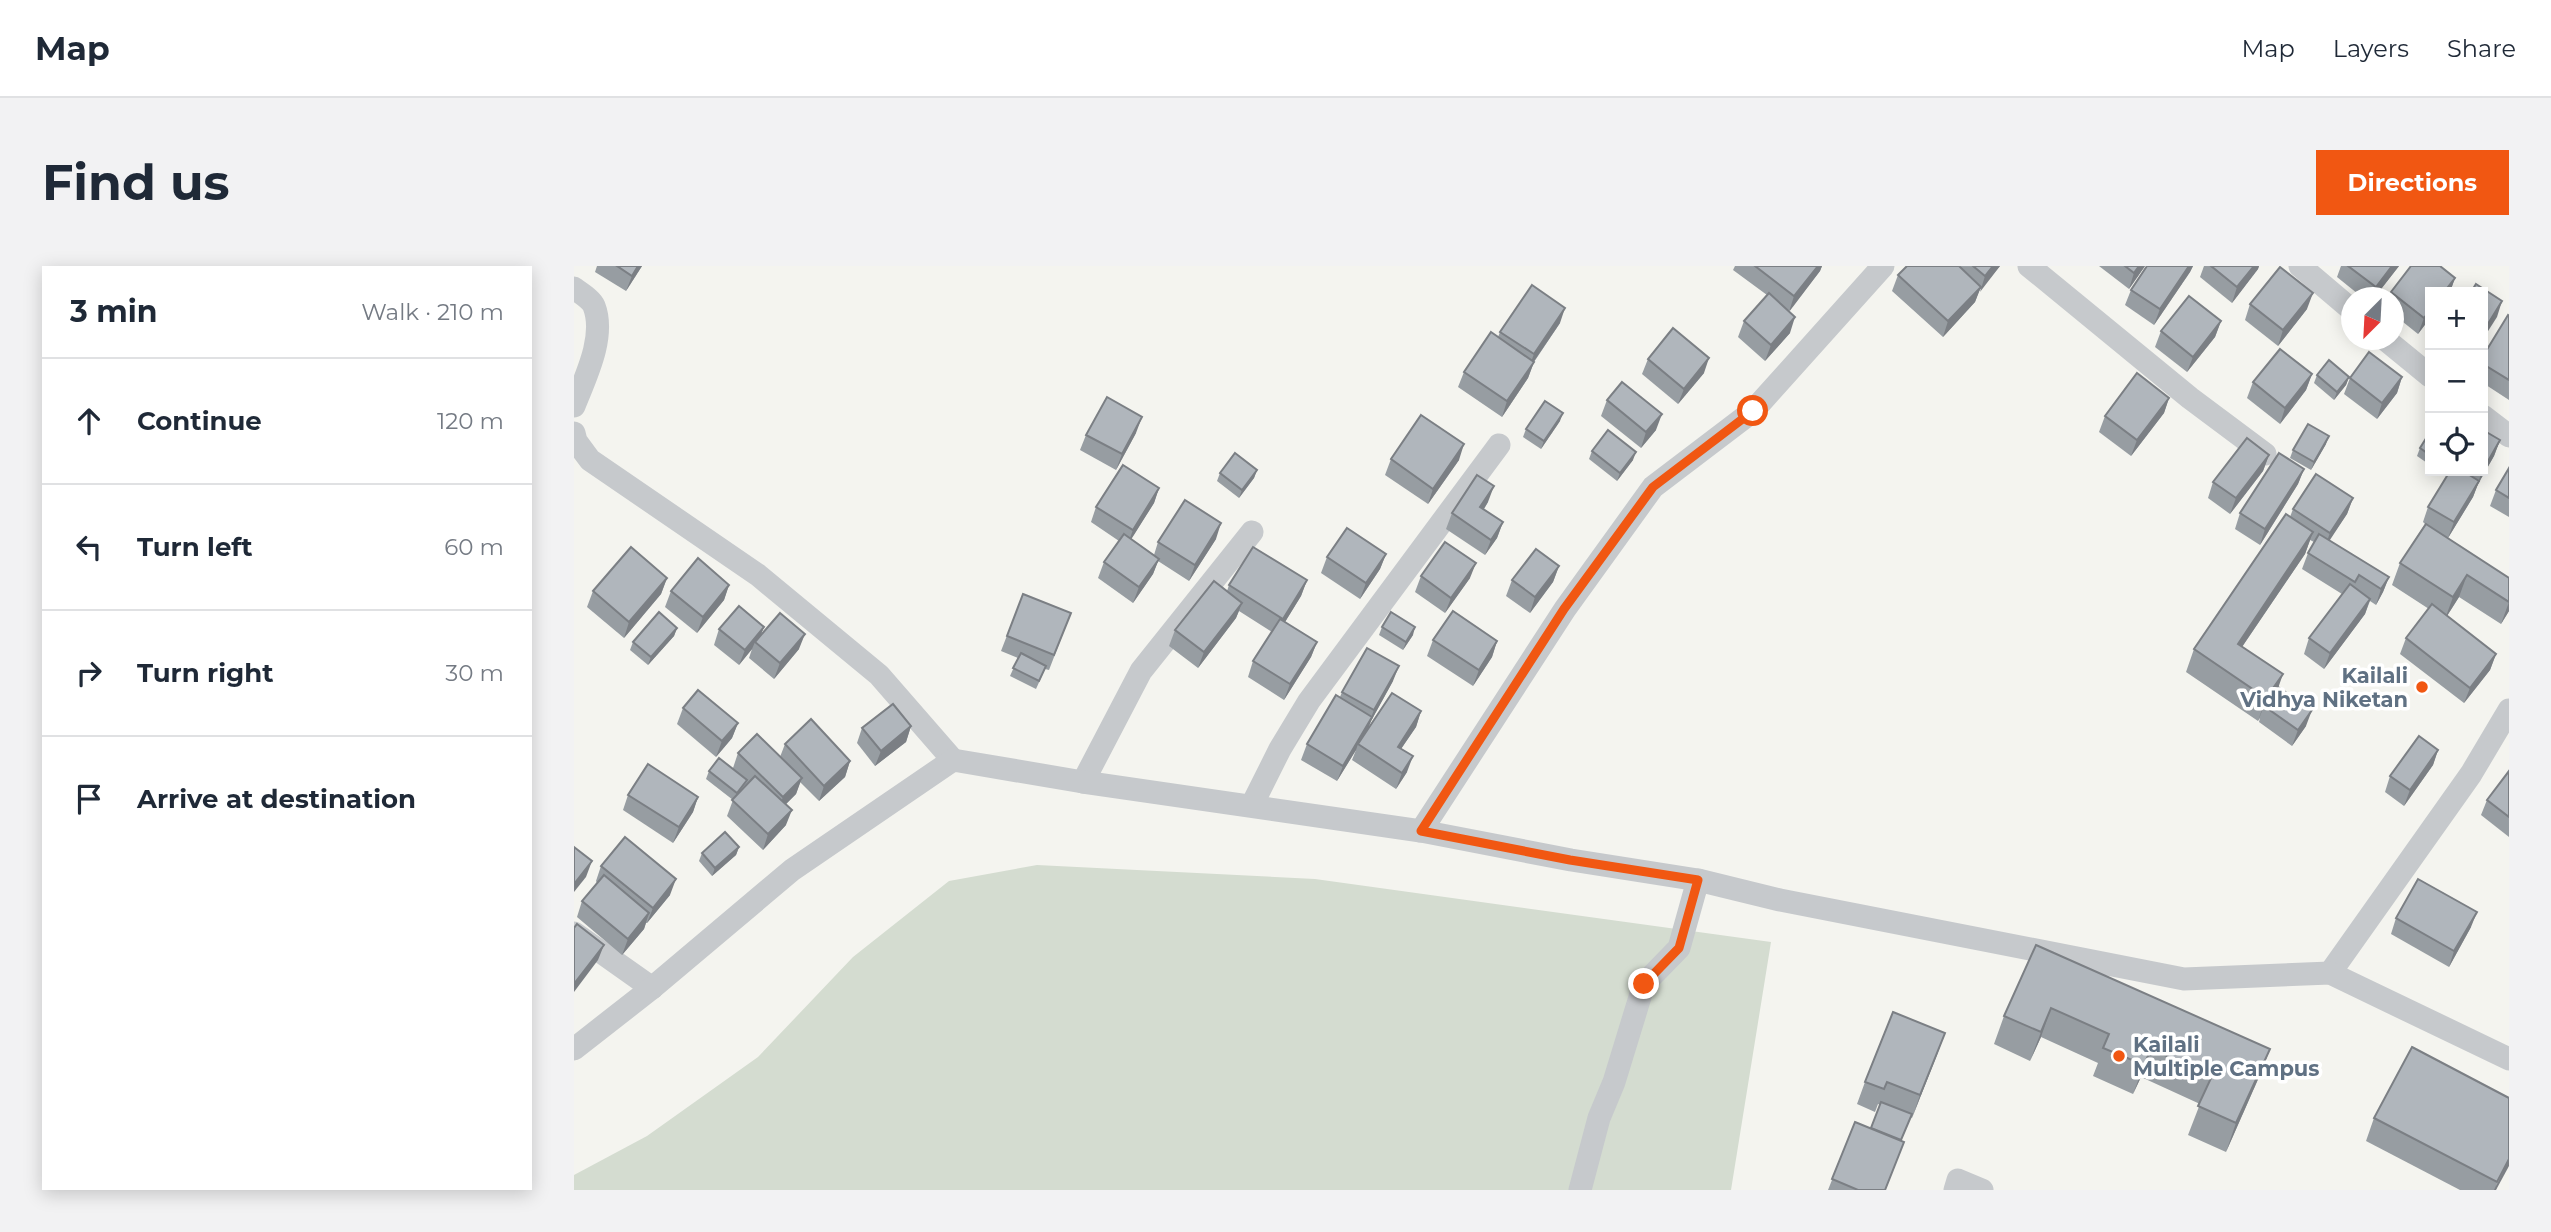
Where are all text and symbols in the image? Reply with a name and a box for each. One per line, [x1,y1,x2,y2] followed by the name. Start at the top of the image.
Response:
[35,28,110,68] text: Map
[2241,34,2295,63] text: Map
[2333,34,2409,63] text: Layers
[2447,34,2516,63] text: Share
[2316,150,2509,215] button: Directions
[42,153,230,212] text: Find us
[2341,287,2404,350] north arrow
[2425,287,2488,476] map controls
[2425,287,2488,350] button: +
[70,293,157,330] text: 3 min
[361,298,504,326] text: Walk · 210 m
[2425,350,2488,413] button: −
[1737,395,1768,426] route start
[70,402,108,440] icon: ahead
[137,405,262,437] text: Continue
[437,407,504,435] text: 120 m
[2425,413,2488,476] button: locate
[70,528,108,566] icon: left
[137,531,253,563] text: Turn left
[444,533,504,561] text: 60 m
[70,654,108,692] icon: right
[137,657,273,689] text: Turn right
[445,659,504,687] text: 30 m
[2239,663,2408,712] place label: Kailali Vidhya Niketan
[2414,679,2430,695] marker: Kailali Vidhya Niketan
[70,780,108,818] icon: arrive
[137,783,416,815] text: Arrive at destination
[1628,968,1659,999] route end
[2133,1032,2319,1081] place label: Kailali Multiple Campus
[2111,1048,2127,1064] marker: Kailali Multiple Campus

